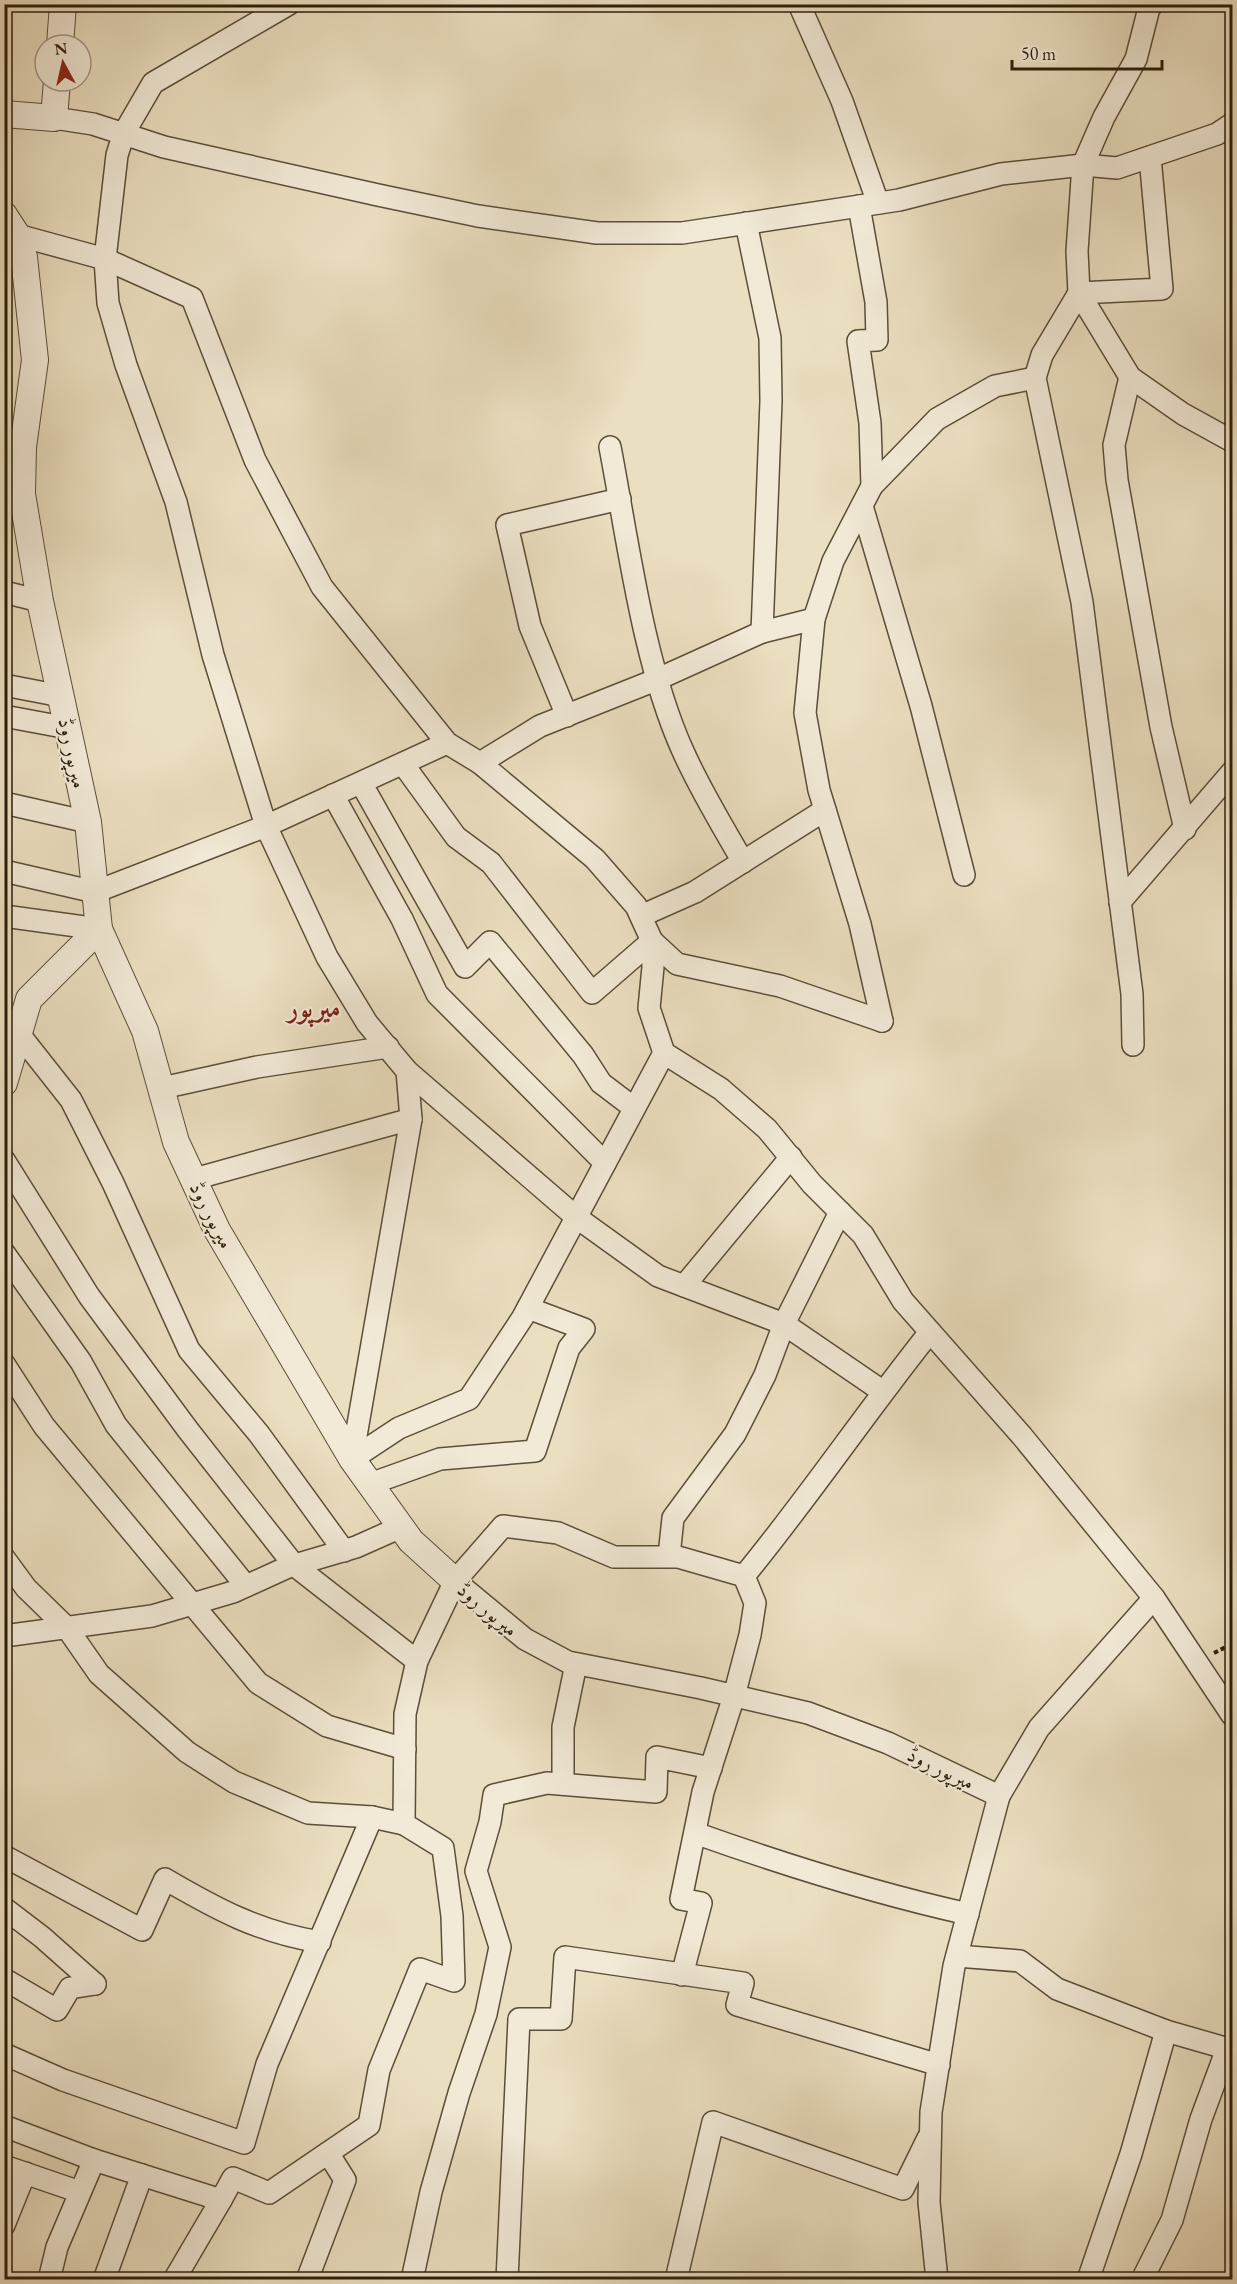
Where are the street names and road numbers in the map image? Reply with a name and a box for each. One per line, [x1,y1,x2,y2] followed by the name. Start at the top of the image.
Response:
[50,715,94,791] street label: میرپور روڈ
[182,1177,240,1254] street label: میرپور روڈ
[451,1576,524,1644] street label: میرپور روڈ
[902,1740,979,1798] street label: میرپور روڈ

